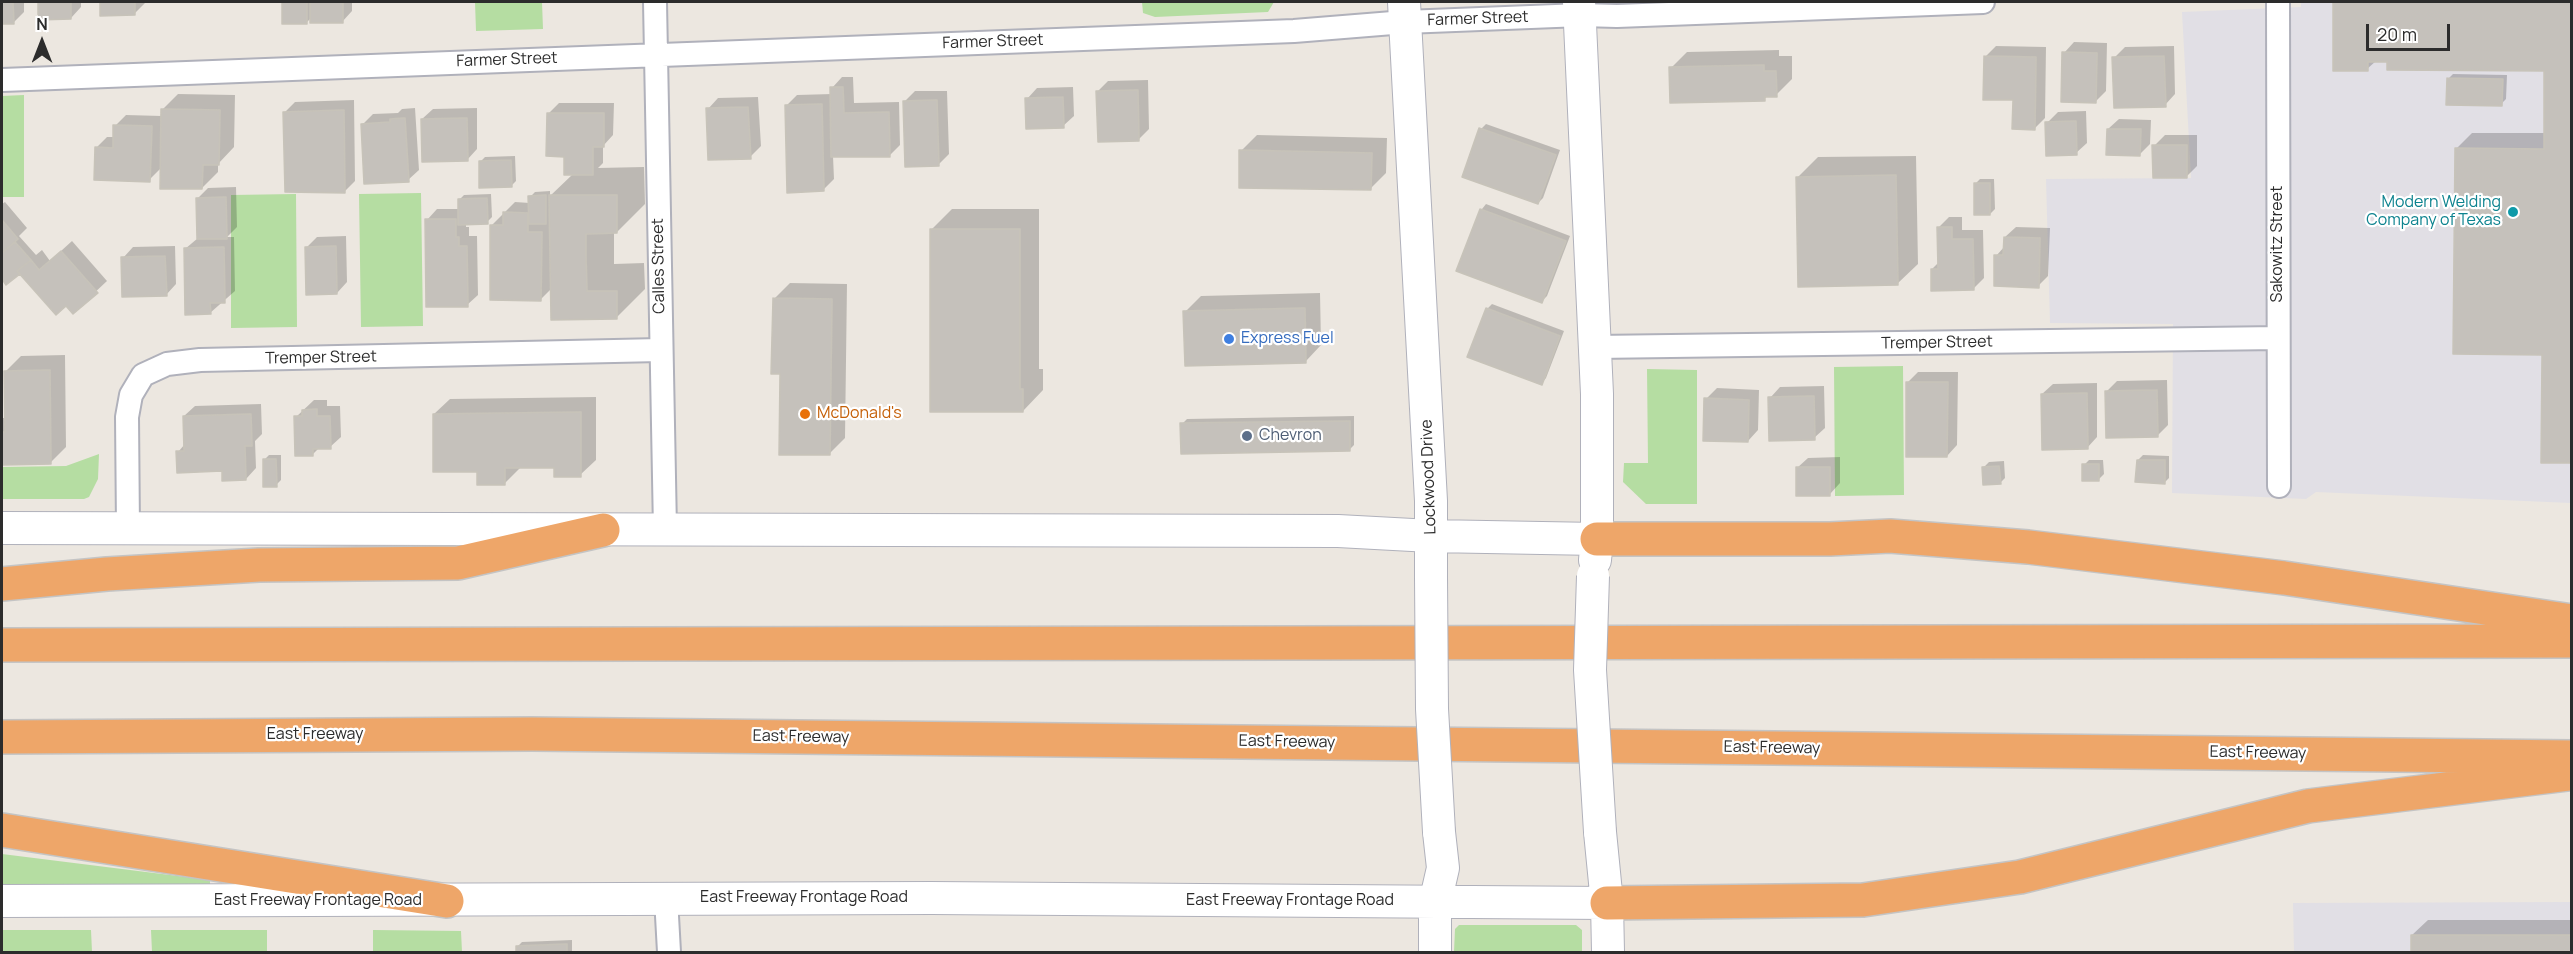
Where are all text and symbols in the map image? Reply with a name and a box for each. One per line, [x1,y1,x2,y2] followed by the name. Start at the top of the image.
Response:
[1427,8,1529,30] street label: Farmer Street
[12,12,72,72] north arrow
[2369,12,2453,50] scale bar
[36,13,48,35] text: N
[2377,22,2417,46] text: 20 m
[942,31,1044,53] street label: Farmer Street
[456,49,558,71] street label: Farmer Street
[2268,186,2288,302] street label: Sakowitz Street
[2366,193,2501,231] place label: Modern Welding Company of Texas
[2506,205,2520,219] marker: Modern Welding Company of Texas
[649,218,669,314] street label: Calles Street
[1241,329,1334,349] place label: Express Fuel
[1222,332,1236,346] marker: Express Fuel
[1881,332,1993,354] street label: Tremper Street
[265,347,377,369] street label: Tremper Street
[817,404,902,424] place label: McDonald's
[798,407,812,421] marker: McDonald's
[1417,419,1441,535] street label: Lockwood Drive
[1259,426,1322,446] place label: Chevron
[1240,429,1254,443] marker: Chevron
[267,725,363,745] street label: East Freeway
[752,727,850,747] street label: East Freeway
[1238,732,1336,752] street label: East Freeway
[1723,738,1821,758] street label: East Freeway
[2209,743,2307,763] street label: East Freeway
[700,888,908,908] street label: East Freeway Frontage Road
[214,891,422,911] street label: East Freeway Frontage Road
[1186,891,1394,911] street label: East Freeway Frontage Road

